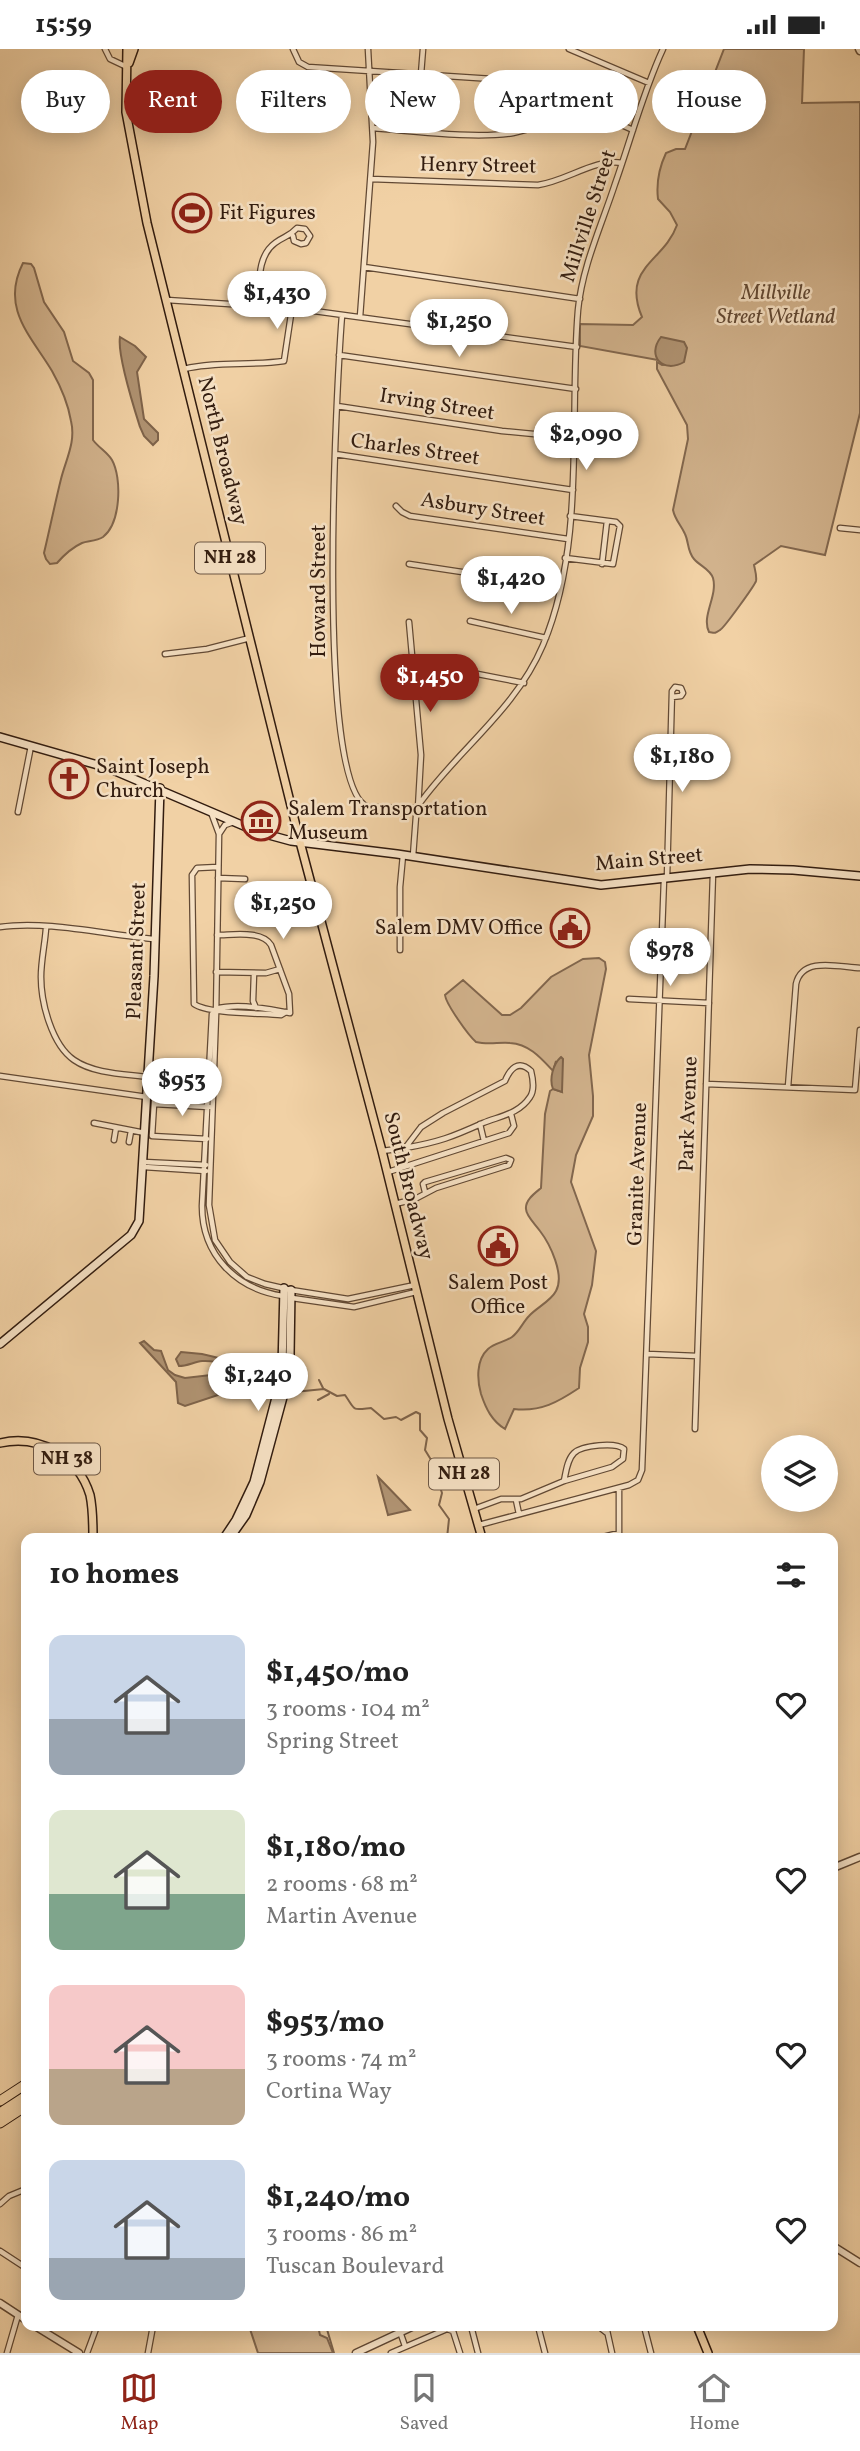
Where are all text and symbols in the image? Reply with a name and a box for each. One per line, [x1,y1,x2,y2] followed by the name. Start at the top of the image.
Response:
[35,7,92,43] text: 15:59
[21,70,110,133] chip: Buy
[124,70,222,133] chip: Rent
[236,70,351,133] chip: Filters
[365,70,460,133] chip: New
[474,70,638,133] chip: Apartment
[652,70,766,133] chip: House
[554,146,624,286] street label: Millville Street
[419,150,537,182] street label: Henry Street
[171,192,213,234] sports icon: Fit Figures
[219,199,316,228] place label: Fit Figures
[220,271,334,331] pin: $1,430
[243,278,311,310] text: $1,430
[717,279,836,332] park label: Millville Street Wetland
[402,299,516,359] pin: $1,250
[426,306,492,338] text: $1,250
[189,374,255,529] street label: North Broadway
[377,382,497,428] street label: Irving Street
[529,413,643,472] pin: $2,090
[550,419,622,451] text: $2,090
[349,427,481,473] street label: Charles Street
[419,486,547,534] street label: Asbury Street
[305,524,334,658] street label: Howard Street
[195,543,265,573] road number: NH 28
[454,557,568,616] pin: $1,420
[477,563,545,595] text: $1,420
[373,655,487,714] pin: $1,450
[396,661,464,693] text: $1,450
[625,735,739,794] pin: $1,180
[650,741,714,773] text: $1,180
[96,753,210,806] place label: Saint Joseph Church
[48,758,90,800] church icon: Saint Joseph Church
[288,795,488,848] place label: Salem Transportation Museum
[240,800,282,842] museum icon: Salem Transportation Museum
[594,841,704,879] street label: Main Street
[226,881,340,941] pin: $1,250
[120,882,154,1020] street label: Pleasant Street
[250,888,316,920] text: $1,250
[549,907,591,949] public building icon: Salem DMV Office
[375,914,543,943] place label: Salem DMV Office
[629,929,711,988] pin: $978
[646,935,694,967] text: $978
[672,1056,706,1172] street label: Park Avenue
[141,1059,223,1118] pin: $953
[158,1065,206,1097] text: $953
[621,1102,655,1246] street label: Granite Avenue
[376,1109,441,1264] street label: South Broadway
[477,1225,519,1267] public building icon: Salem Post Office
[448,1269,548,1322] place label: Salem Post Office
[201,1353,315,1413] pin: $1,240
[224,1360,292,1392] text: $1,240
[761,1435,838,1512] map controls
[761,1435,838,1512] button: layers
[34,1443,100,1475] road number: NH 38
[429,1459,499,1490] road number: NH 28
[49,1554,179,1596] text: 10 homes
[772,1556,810,1594] icon: filters
[266,1652,409,1694] text: $1,450/mo
[105,1663,189,1747] icon: home
[772,1686,810,1724] icon: heart
[266,1694,430,1726] text: 3 rooms · 104 m²
[266,1726,399,1758] text: Spring Street
[266,1827,406,1869] text: $1,180/mo
[105,1838,189,1922] icon: home
[772,1861,810,1899] icon: heart
[266,1869,418,1901] text: 2 rooms · 68 m²
[266,1901,417,1933] text: Martin Avenue
[266,2002,384,2044] text: $953/mo
[105,2013,189,2097] icon: home
[772,2036,810,2074] icon: heart
[266,2044,416,2076] text: 3 rooms · 74 m²
[266,2076,392,2108] text: Cortina Way
[266,2177,410,2219] text: $1,240/mo
[105,2188,189,2272] icon: home
[772,2211,810,2249] icon: heart
[266,2219,417,2251] text: 3 rooms · 86 m²
[266,2251,444,2283] text: Tuscan Boulevard
[120,2369,159,2437] tab: Map
[399,2369,448,2437] tab: Saved
[689,2369,740,2437] tab: Home

